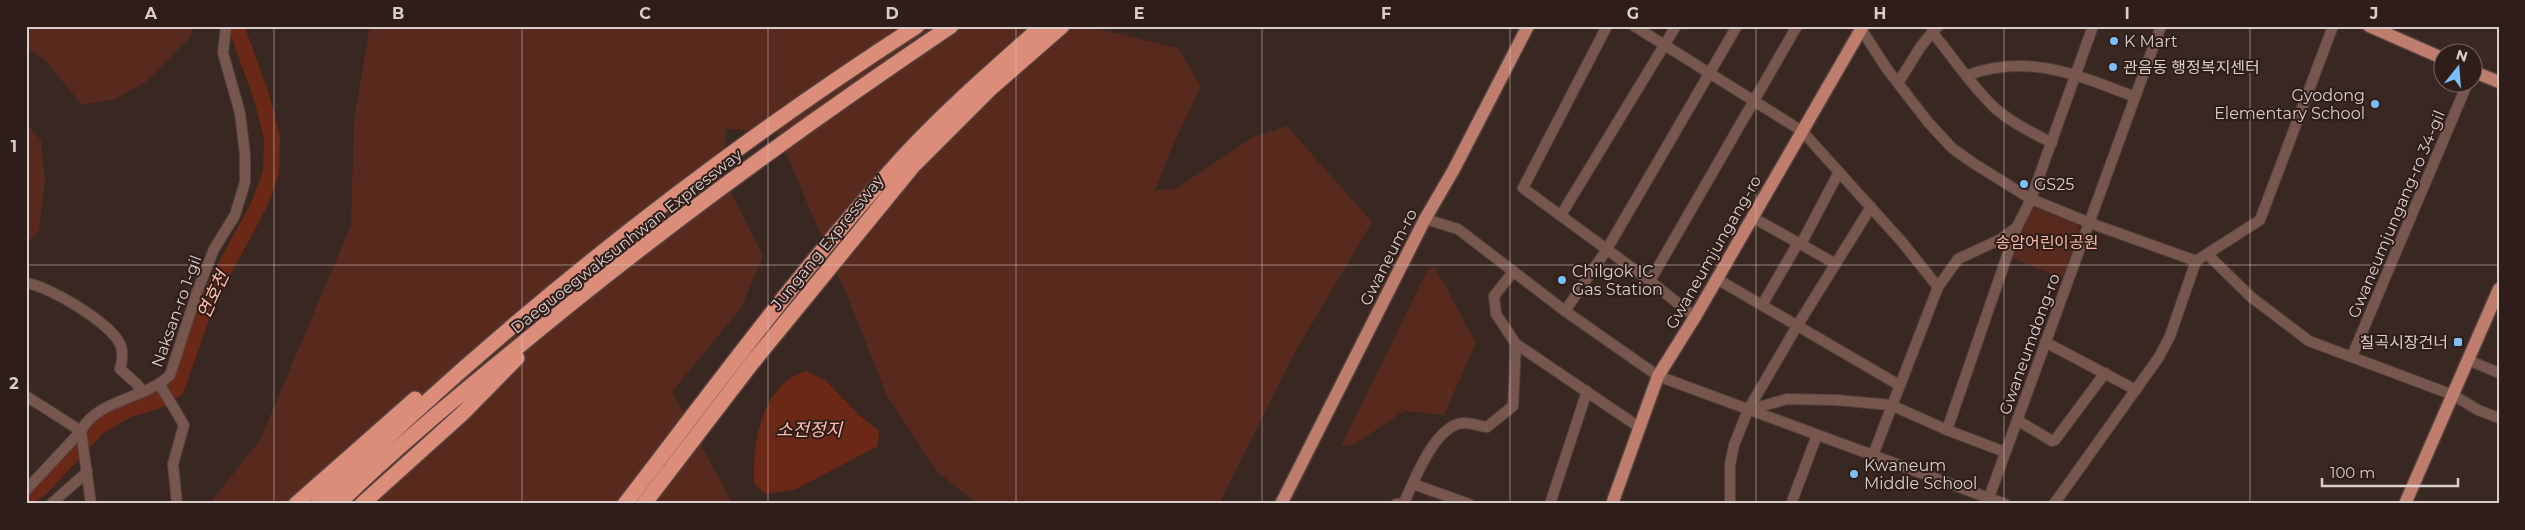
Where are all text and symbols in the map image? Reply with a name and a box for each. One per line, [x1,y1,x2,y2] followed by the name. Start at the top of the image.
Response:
[144,4,158,23] text: A
[392,4,404,23] text: B
[639,4,651,23] text: C
[885,4,899,23] text: D
[1134,4,1144,23] text: E
[1381,4,1391,23] text: F
[1627,4,1639,23] text: G
[1874,4,1886,23] text: H
[2124,4,2130,23] text: I
[2369,4,2378,23] text: J
[2124,32,2178,51] place label: K Mart
[2108,35,2120,47] marker: K Mart
[2432,42,2482,92] north arrow
[2454,45,2470,66] text: N
[2123,58,2260,77] place label: 관음동 행정복지센터
[2107,61,2119,73] marker: 관음동 행정복지센터
[2214,86,2365,123] place label: Gyodong Elementary School
[2369,98,2381,110] marker: Gyodong Elementary School
[2344,107,2449,321] street label: Gwaneumjungang-ro 34-gil
[11,137,17,156] text: 1
[507,145,746,338] street label: Daeguoegwaksunhwan Expressway
[766,171,888,315] street label: Jungang Expressway
[1662,172,1765,332] street label: Gwaneumjungang-ro
[2034,175,2074,194] place label: GS25
[2018,178,2030,190] marker: GS25
[1356,206,1421,309] street label: Gwaneum-ro
[1995,233,2099,252] park label: 송암어린이공원
[147,252,206,370] street label: Naksan-ro 1-gil
[1572,262,1663,299] place label: Chilgok IC Gas Station
[193,266,234,322] water label: 연호천
[1995,271,2064,417] street label: Gwaneumdong-ro
[1556,274,1568,286] marker: Chilgok IC Gas Station
[2360,333,2448,352] place label: 칠곡시장건너
[2452,336,2464,348] marker: 칠곡시장건너
[9,374,19,393] text: 2
[776,419,844,441] water label: 소전정지
[2322,455,2459,487] scale bar
[1864,456,1977,493] place label: Kwaneum Middle School
[2330,463,2375,482] text: 100 m
[1848,468,1860,480] marker: Kwaneum Middle School

